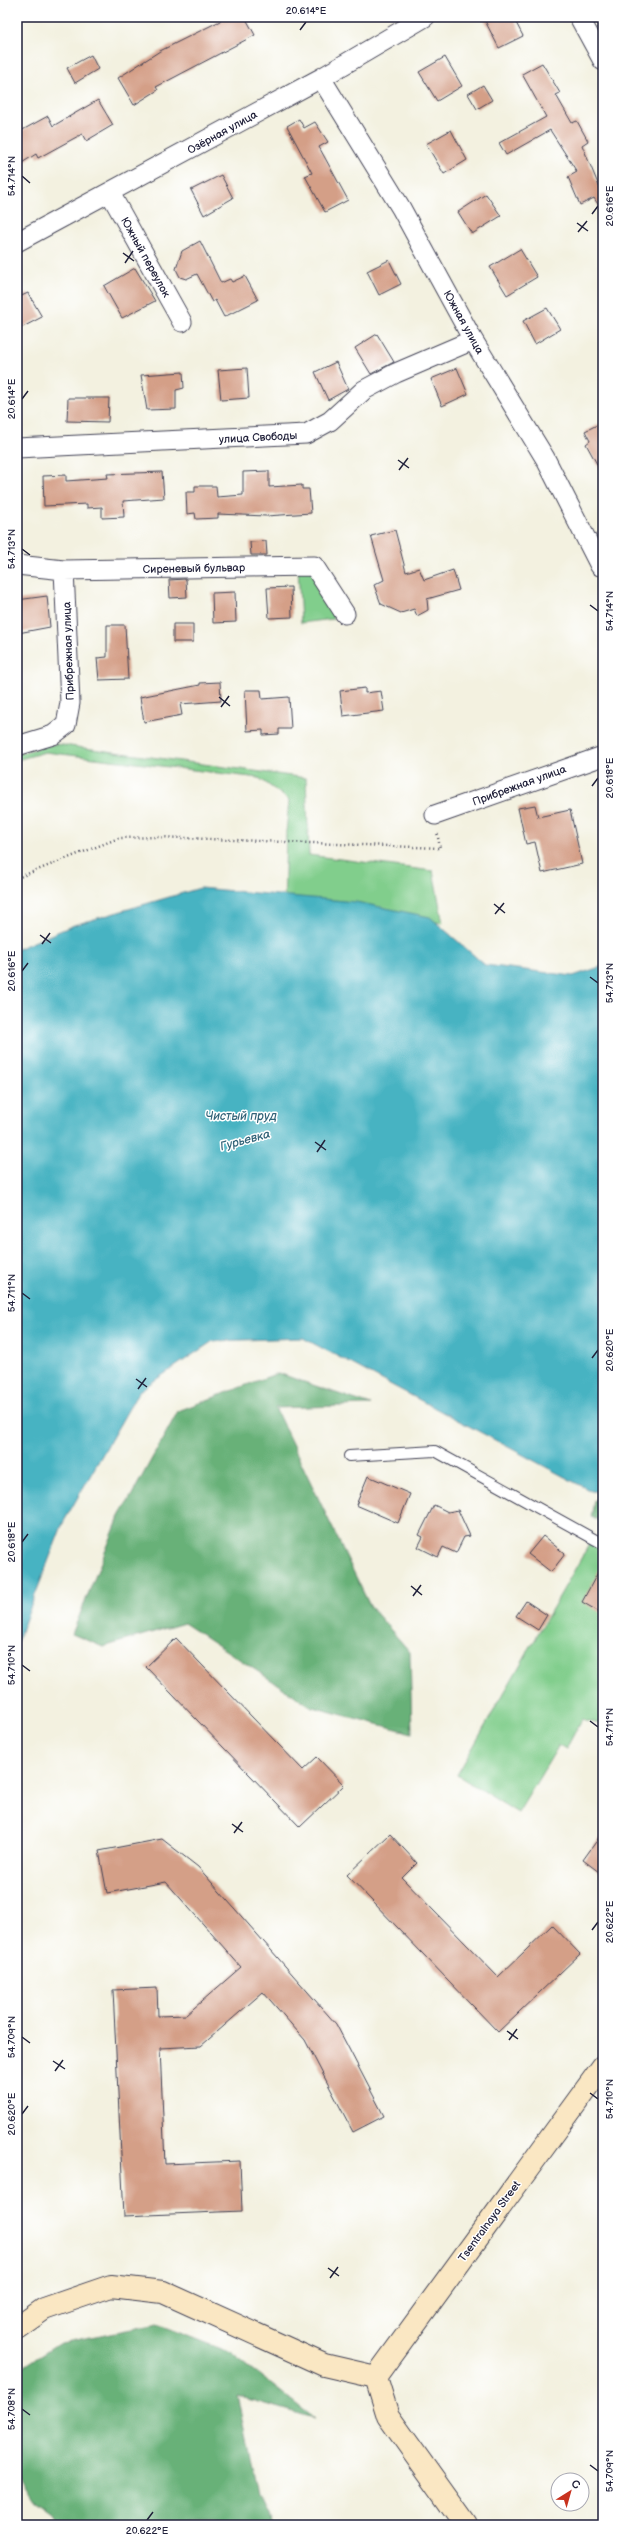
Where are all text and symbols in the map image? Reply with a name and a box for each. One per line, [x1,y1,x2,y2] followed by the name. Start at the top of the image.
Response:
[286,5,327,17] text: 20.614°E
[185,108,260,157] street label: Озёрная улица
[6,156,18,196] text: 54.714°N
[604,185,616,226] text: 20.616°E
[118,215,173,300] street label: Южный переулок
[441,288,487,357] street label: Южная улица
[6,378,18,419] text: 20.614°E
[219,429,298,446] street label: улица Свободы
[6,529,18,569] text: 54.713°N
[143,561,246,576] street label: Сиреневый бульвар
[604,591,616,631] text: 54.714°N
[60,601,77,701] street label: Прибрежная улица
[604,757,616,798] text: 20.618°E
[471,762,568,808] street label: Прибрежная улица
[6,950,18,991] text: 20.616°E
[604,963,616,1003] text: 54.713°N
[205,1109,277,1124] water label: Чистый пруд
[218,1127,272,1154] water label: Гурьевка
[6,1274,18,1312] text: 54.711°N
[604,1328,616,1371] text: 20.620°E
[6,1521,18,1562] text: 20.618°E
[6,1645,18,1685] text: 54.710°N
[604,1708,616,1746] text: 54.711°N
[604,1900,616,1943] text: 20.622°E
[6,2016,18,2058] text: 54.709°N
[604,2079,616,2119] text: 54.710°N
[6,2092,18,2135] text: 20.620°E
[456,2178,523,2264] street label: Tsentralnaya Street
[6,2388,18,2430] text: 54.708°N
[604,2450,616,2492] text: 54.709°N
[550,2472,590,2512] north arrow
[569,2477,583,2492] text: С
[126,2525,169,2537] text: 20.622°E

